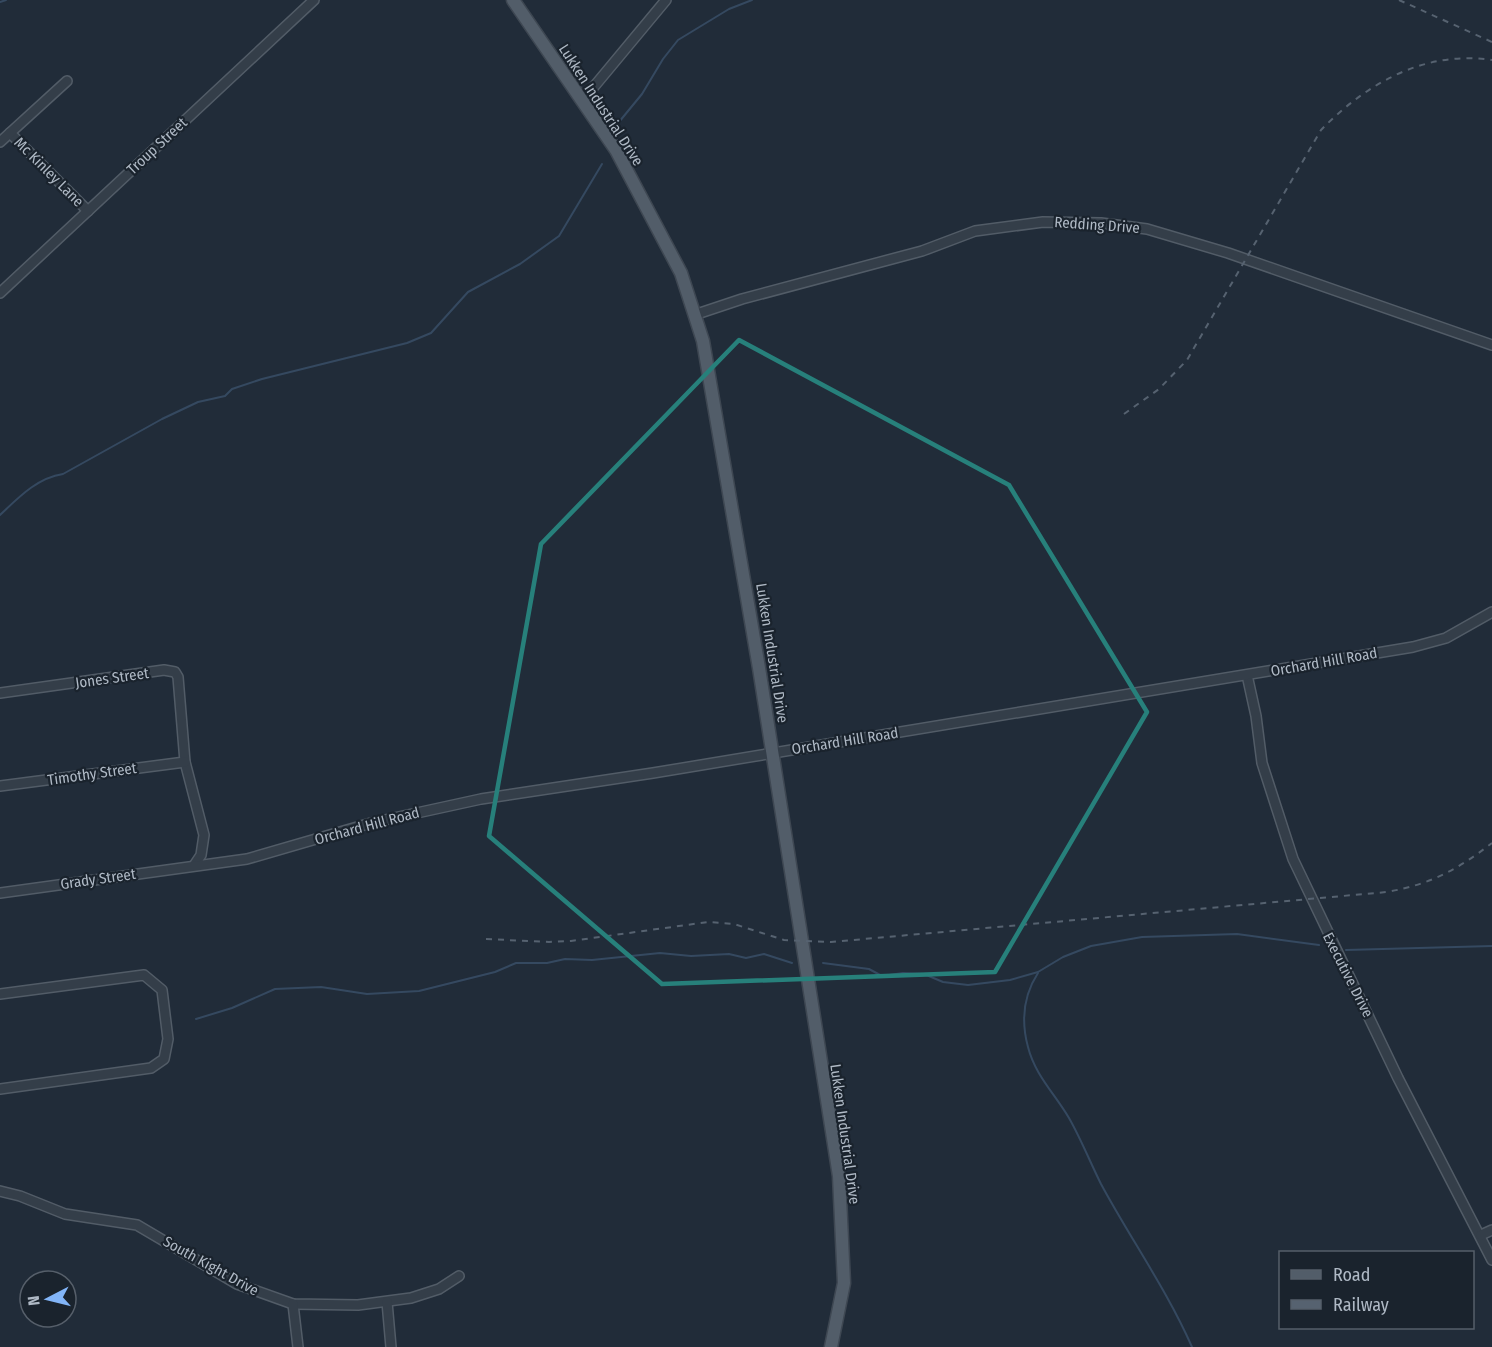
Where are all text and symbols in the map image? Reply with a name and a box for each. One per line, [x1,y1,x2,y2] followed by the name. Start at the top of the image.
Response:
[555,41,647,169] street label: Lukken Industrial Drive
[123,114,191,178] street label: Troup Street
[11,134,87,210] street label: Mc Kinley Lane
[1054,213,1140,237] street label: Redding Drive
[752,582,792,724] street label: Lukken Industrial Drive
[1269,644,1379,680] street label: Orchard Hill Road
[74,664,150,692] street label: Jones Street
[790,724,900,758] street label: Orchard Hill Road
[46,759,138,789] street label: Timothy Street
[313,803,421,849] street label: Orchard Hill Road
[59,865,137,893] street label: Grady Street
[1319,929,1377,1021] street label: Executive Drive
[826,1063,864,1205] street label: Lukken Industrial Drive
[160,1232,262,1300] street label: South Kight Drive
[1279,1251,1474,1329] legend
[1333,1264,1370,1286] text: Road
[18,1269,78,1329] north arrow
[1333,1294,1389,1316] text: Railway
[24,1295,44,1307] text: N

